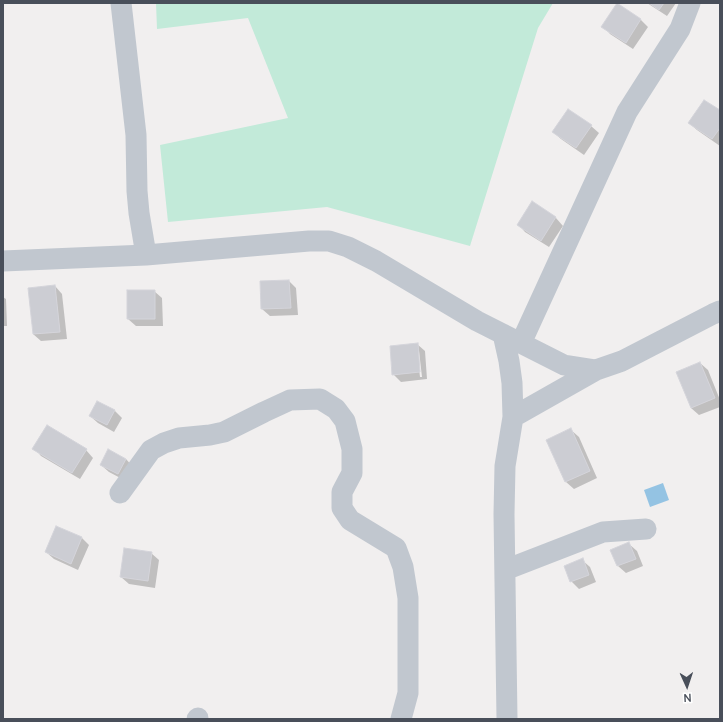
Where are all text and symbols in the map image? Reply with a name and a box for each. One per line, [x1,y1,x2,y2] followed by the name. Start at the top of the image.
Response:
[667,666,707,706] north arrow
[683,691,692,706] text: N

